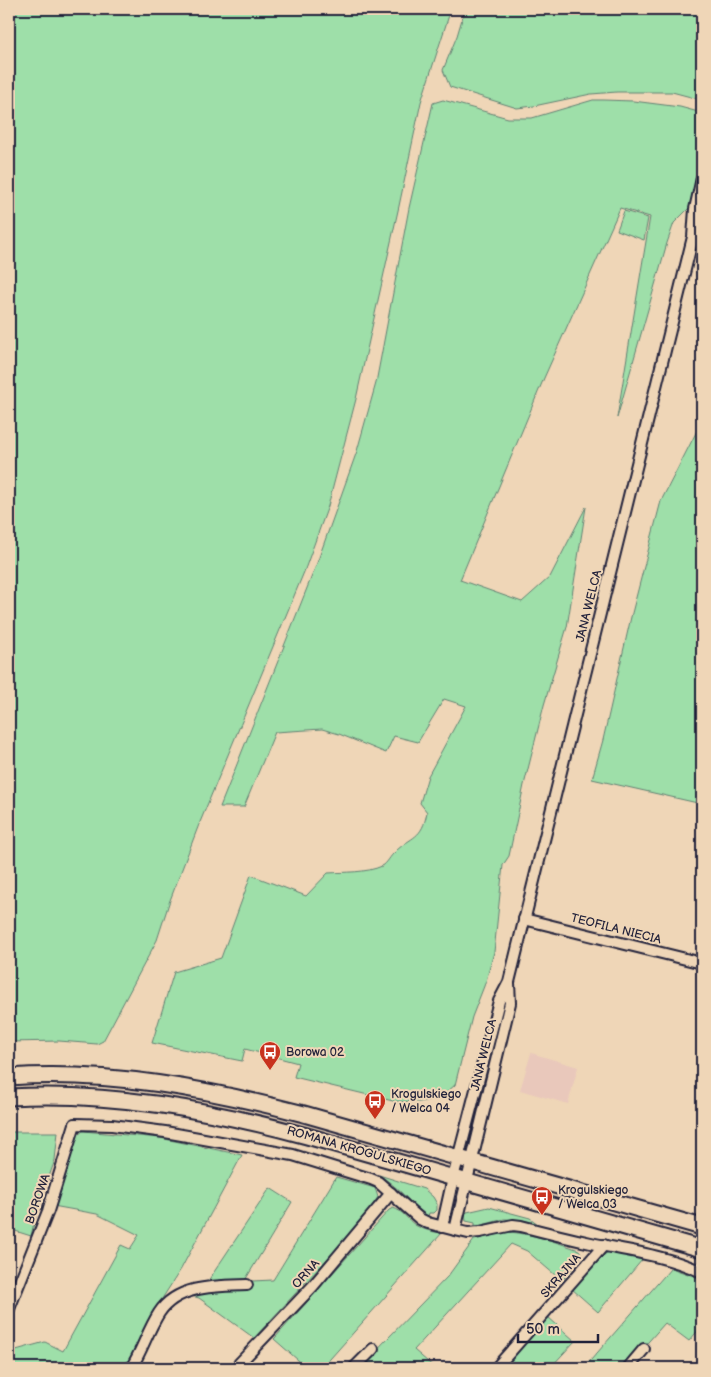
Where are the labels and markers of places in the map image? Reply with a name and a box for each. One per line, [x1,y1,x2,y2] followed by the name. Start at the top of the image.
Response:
[258,1040,282,1071] bus stop icon: Borowa 02
[286,1045,344,1060] place label: Borowa 02
[391,1087,462,1116] place label: Krogulskiego / Welca 04
[363,1089,387,1120] bus stop icon: Krogulskiego / Welca 04
[558,1183,629,1212] place label: Krogulskiego / Welca 03
[530,1185,554,1216] bus stop icon: Krogulskiego / Welca 03

